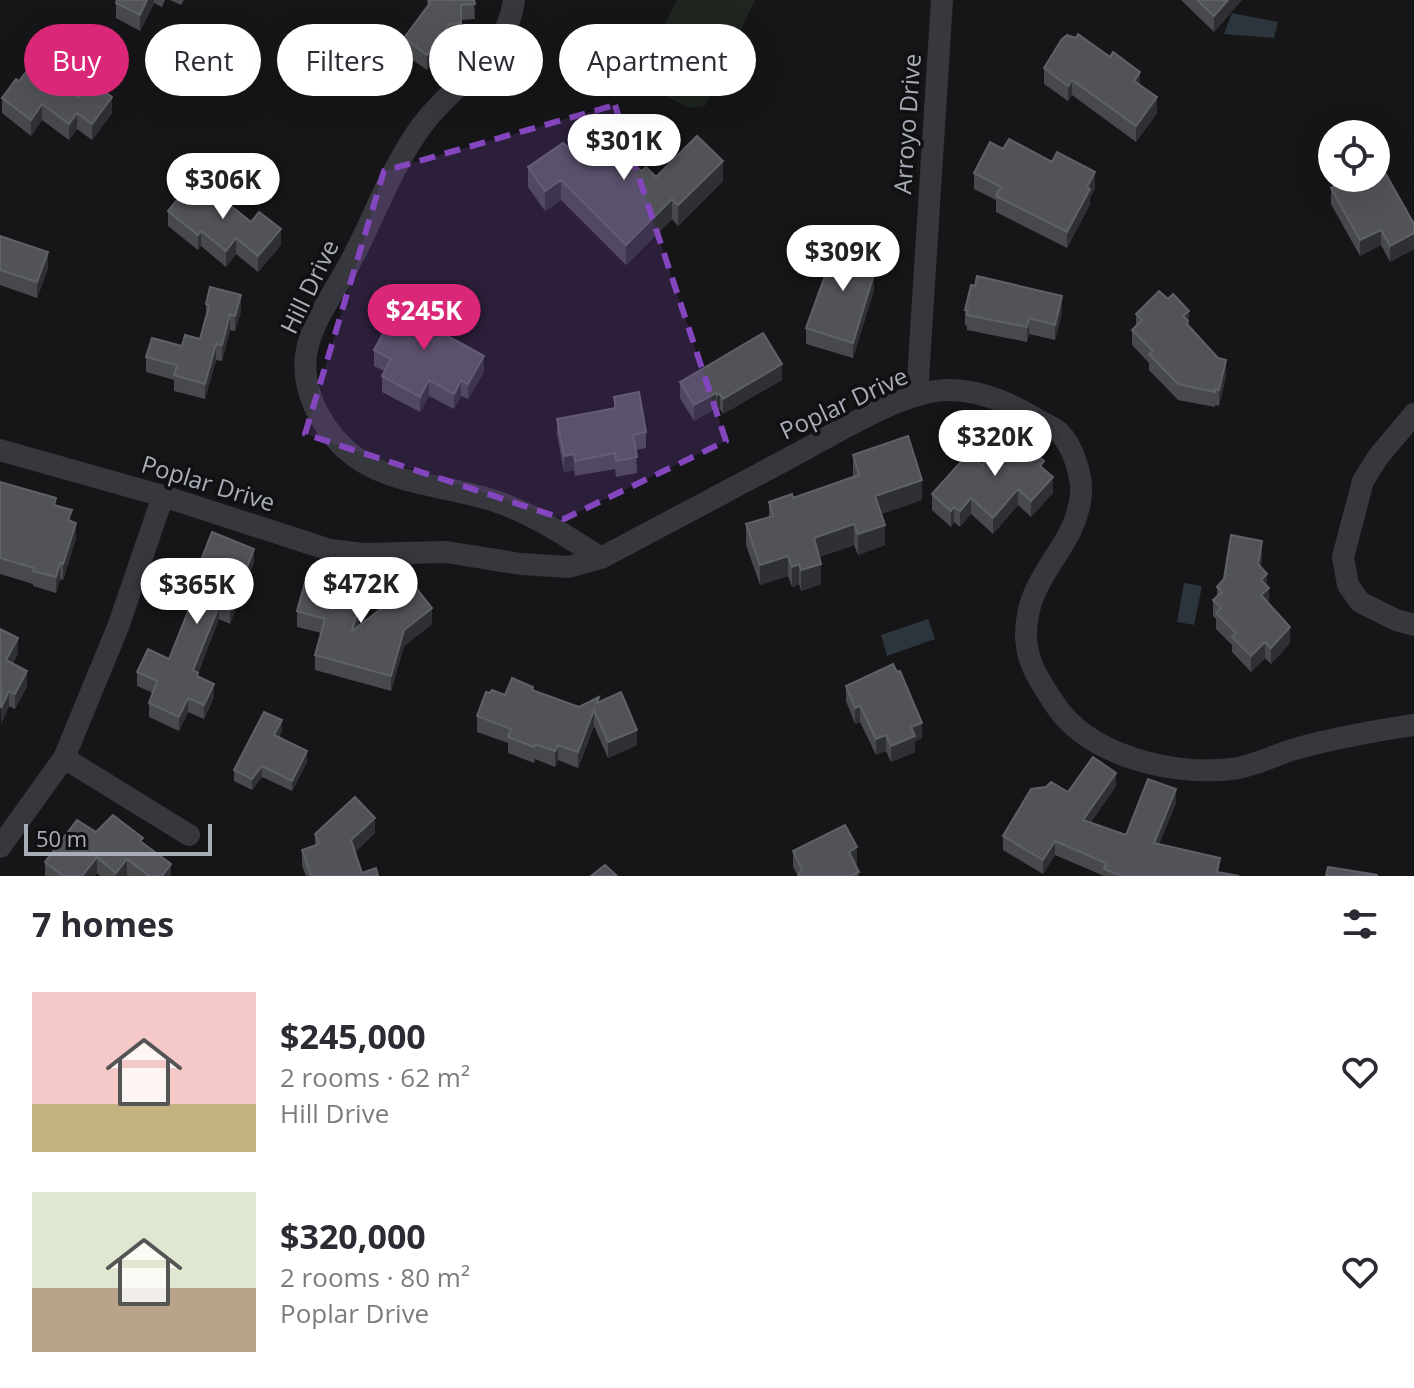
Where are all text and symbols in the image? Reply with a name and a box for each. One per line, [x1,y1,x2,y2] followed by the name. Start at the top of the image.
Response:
[24,24,129,96] chip: Buy
[145,24,261,96] chip: Rent
[277,24,413,96] chip: Filters
[429,24,543,96] chip: New
[559,24,756,96] chip: Apartment
[885,53,928,195] street label: Arroyo Drive
[568,114,680,182] pin: $301K
[1318,120,1390,192] map controls
[1318,120,1390,192] button: locate
[586,122,662,158] text: $301K
[167,153,279,221] pin: $306K
[185,161,261,197] text: $306K
[787,225,899,293] pin: $309K
[805,233,881,269] text: $309K
[272,234,346,339] street label: Hill Drive
[368,284,480,352] pin: $245K
[386,292,462,328] text: $245K
[774,359,913,447] street label: Poplar Drive
[939,410,1051,478] pin: $320K
[957,418,1033,454] text: $320K
[138,447,279,518] street label: Poplar Drive
[305,557,417,625] pin: $472K
[141,558,253,626] pin: $365K
[323,565,399,601] text: $472K
[159,566,235,602] text: $365K
[24,820,212,856] scale bar
[36,823,87,853] text: 50 m
[32,901,174,947] text: 7 homes
[1338,902,1382,946] icon: filters
[280,1013,426,1059] text: $245,000
[96,1024,192,1120] icon: home
[1338,1050,1382,1094] icon: heart
[280,1059,470,1095] text: 2 rooms · 62 m²
[280,1095,389,1131] text: Hill Drive
[280,1213,426,1259] text: $320,000
[96,1224,192,1320] icon: home
[1338,1250,1382,1294] icon: heart
[280,1259,470,1295] text: 2 rooms · 80 m²
[280,1295,429,1331] text: Poplar Drive

